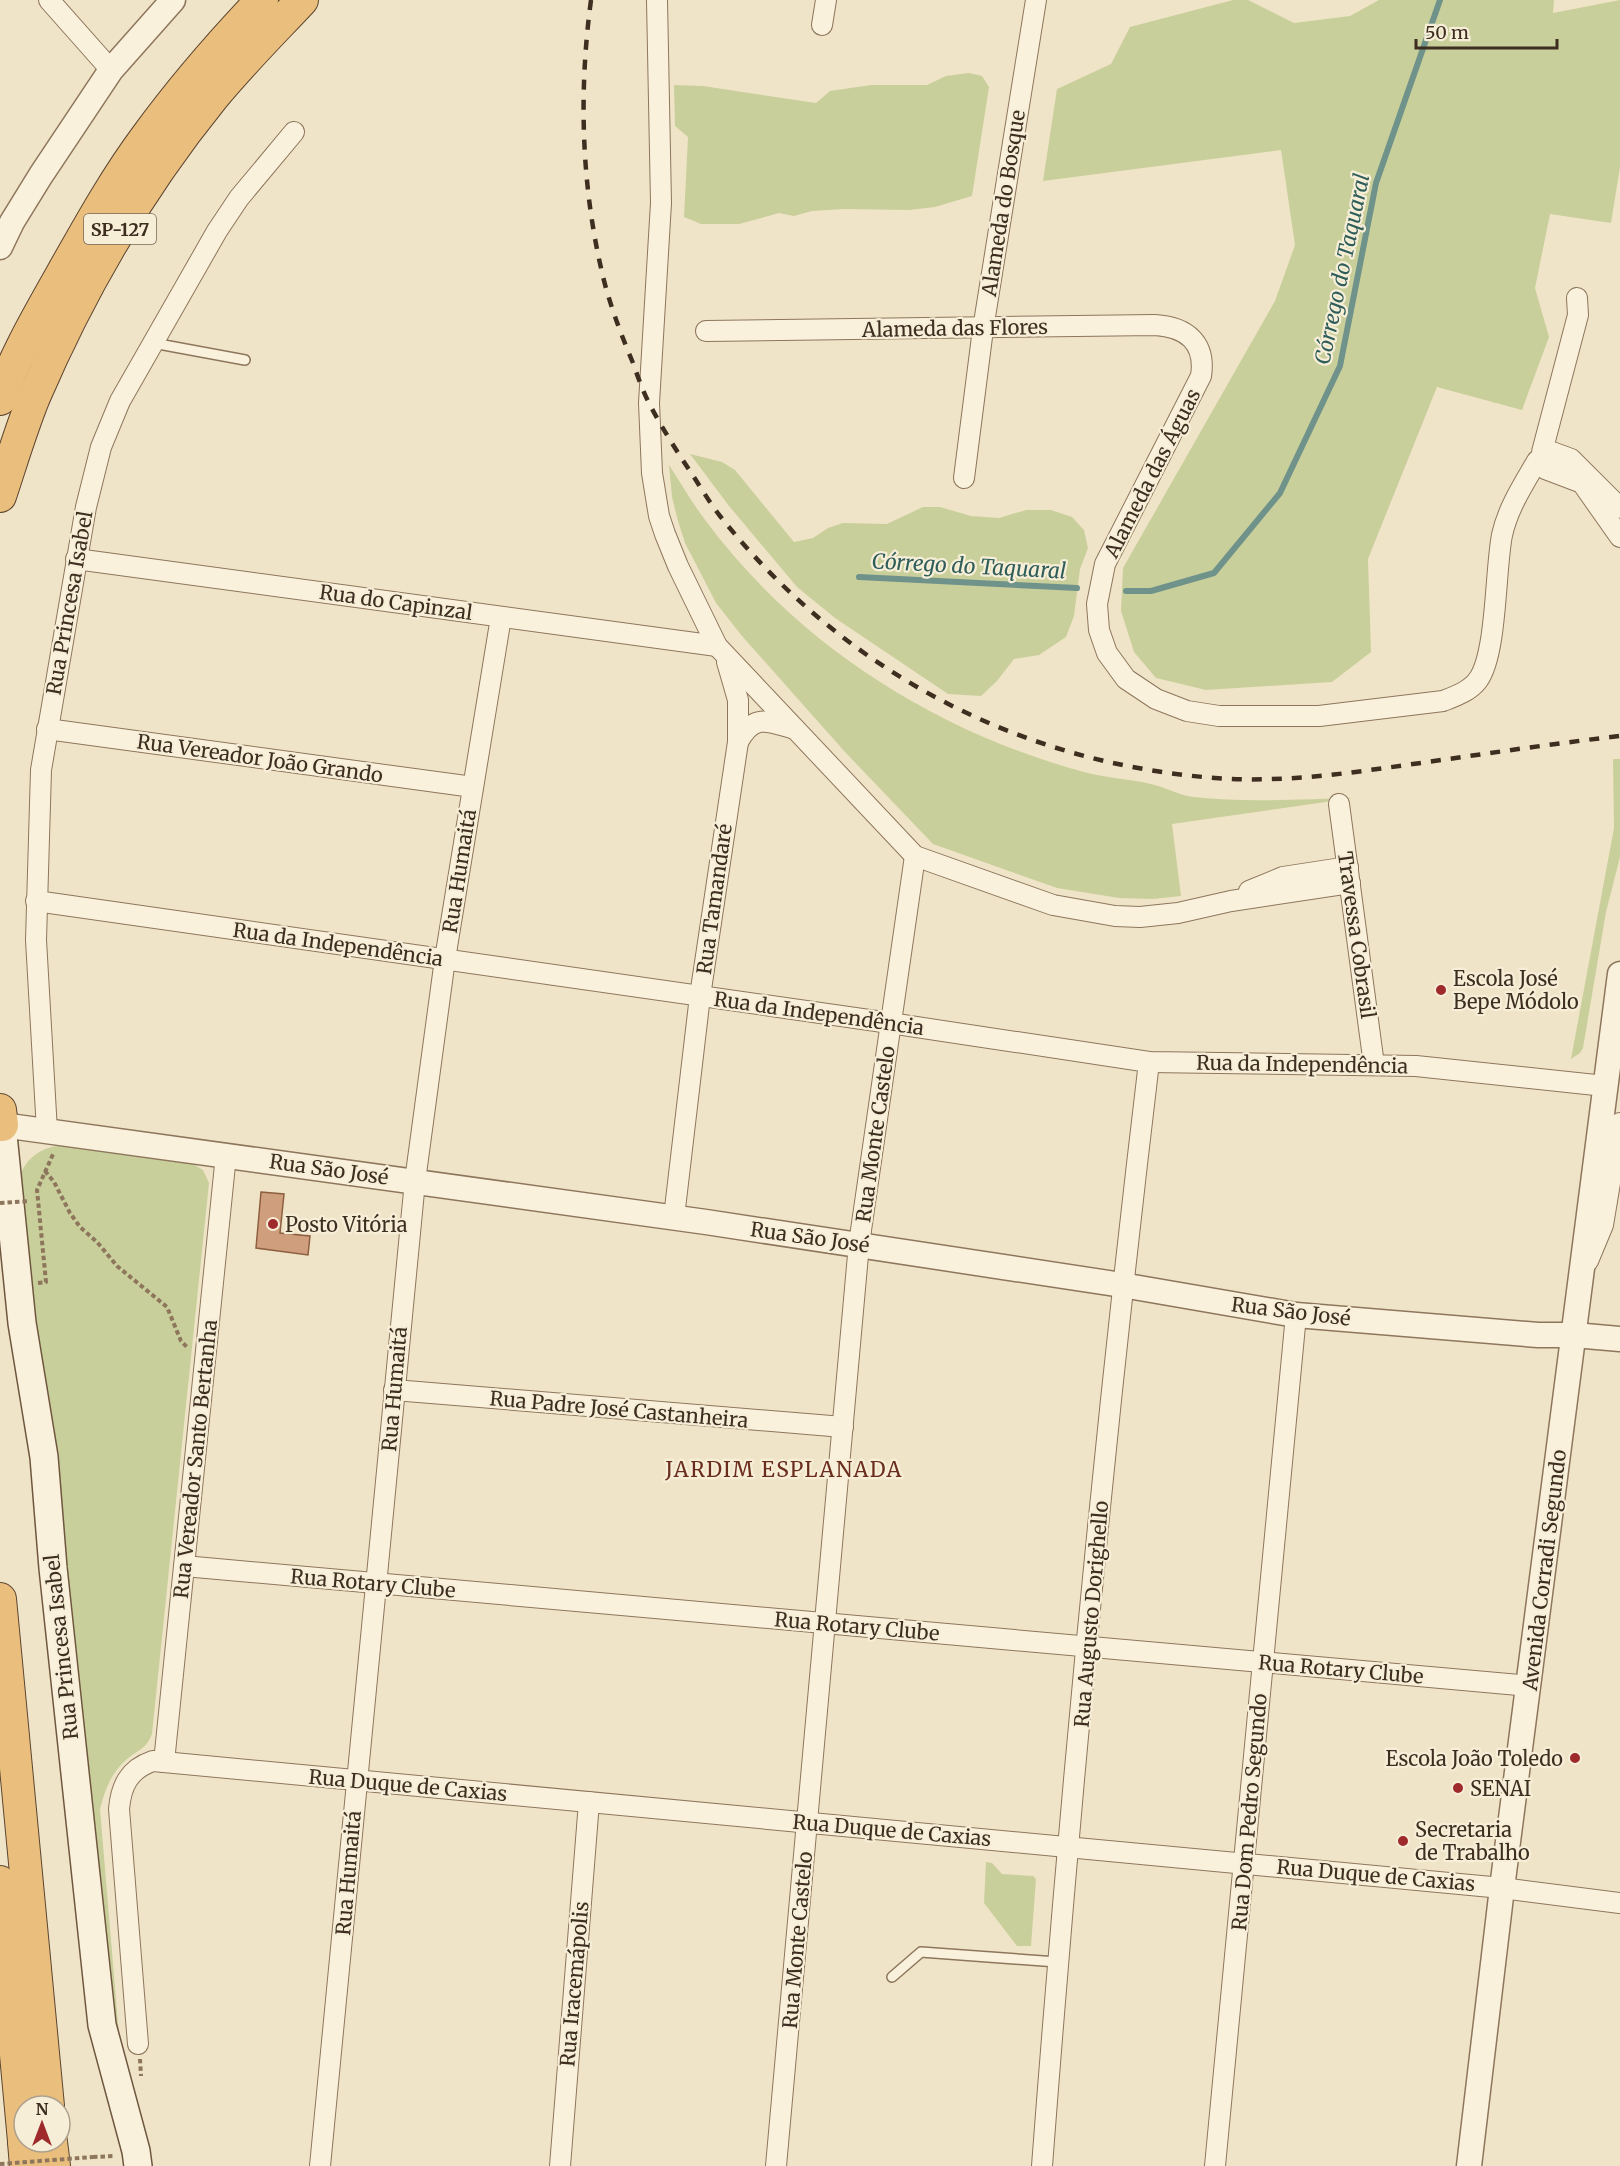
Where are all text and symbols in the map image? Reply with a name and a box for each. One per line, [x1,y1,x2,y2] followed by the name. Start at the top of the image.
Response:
[1416,12,1557,50] scale bar
[1425,21,1469,44] text: 50 m
[976,108,1030,299] street label: Alameda do Bosque
[1309,171,1375,367] water label: Córrego do Taquaral
[84,214,156,244] road number: SP-127
[861,314,1048,342] street label: Alameda das Flores
[1096,383,1205,563] street label: Alameda das Águas
[40,509,98,697] street label: Rua Princesa Isabel
[871,547,1067,585] water label: Córrego do Taquaral
[318,579,474,625] street label: Rua do Capinzal
[135,728,385,788] street label: Rua Vereador João Grando
[437,807,481,935] street label: Rua Humaitá
[691,822,737,976] street label: Rua Tamandaré
[1333,850,1381,1020] street label: Travessa Cobrasil
[231,917,445,971] street label: Rua da Independência
[1453,966,1579,1014] place label: Escola José Bepe Módolo
[1434,983,1448,997] marker: Escola José Bepe Módolo
[712,986,926,1040] street label: Rua da Independência
[850,1044,900,1224] street label: Rua Monte Castelo
[1196,1050,1408,1078] street label: Rua da Independência
[268,1148,390,1190] street label: Rua São José
[285,1212,408,1237] place label: Posto Vitória
[749,1216,871,1258] street label: Rua São José
[266,1217,280,1231] marker: Posto Vitória
[1230,1291,1352,1331] street label: Rua São José
[168,1318,222,1600] street label: Rua Vereador Santo Bertanha
[376,1325,412,1452] street label: Rua Humaitá
[489,1385,750,1433] street label: Rua Padre José Castanheira
[1517,1448,1571,1693] street label: Avenida Corradi Segundo
[664,1456,903,1483] district label: JARDIM ESPLANADA
[1069,1499,1113,1728] street label: Rua Augusto Dorighello
[39,1553,83,1741] street label: Rua Princesa Isabel
[289,1563,457,1603] street label: Rua Rotary Clube
[773,1606,941,1646] street label: Rua Rotary Clube
[1257,1649,1425,1689] street label: Rua Rotary Clube
[1226,1692,1272,1932] street label: Rua Dom Pedro Segundo
[1386,1746,1563,1771] place label: Escola João Toledo
[1568,1751,1582,1765] marker: Escola João Toledo
[308,1764,508,1806] street label: Rua Duque de Caxias
[1470,1776,1531,1801] place label: SENAI
[1451,1781,1465,1795] marker: SENAI
[330,1809,366,1936] street label: Rua Humaitá
[792,1809,992,1851] street label: Rua Duque de Caxias
[1415,1817,1530,1865] place label: Secretaria de Trabalho
[1396,1834,1410,1848] marker: Secretaria de Trabalho
[777,1850,817,2030] street label: Rua Monte Castelo
[1276,1854,1476,1896] street label: Rua Duque de Caxias
[554,1900,594,2068] street label: Rua Iracemápolis
[12,2094,72,2154] north arrow
[36,2099,49,2119] text: N

